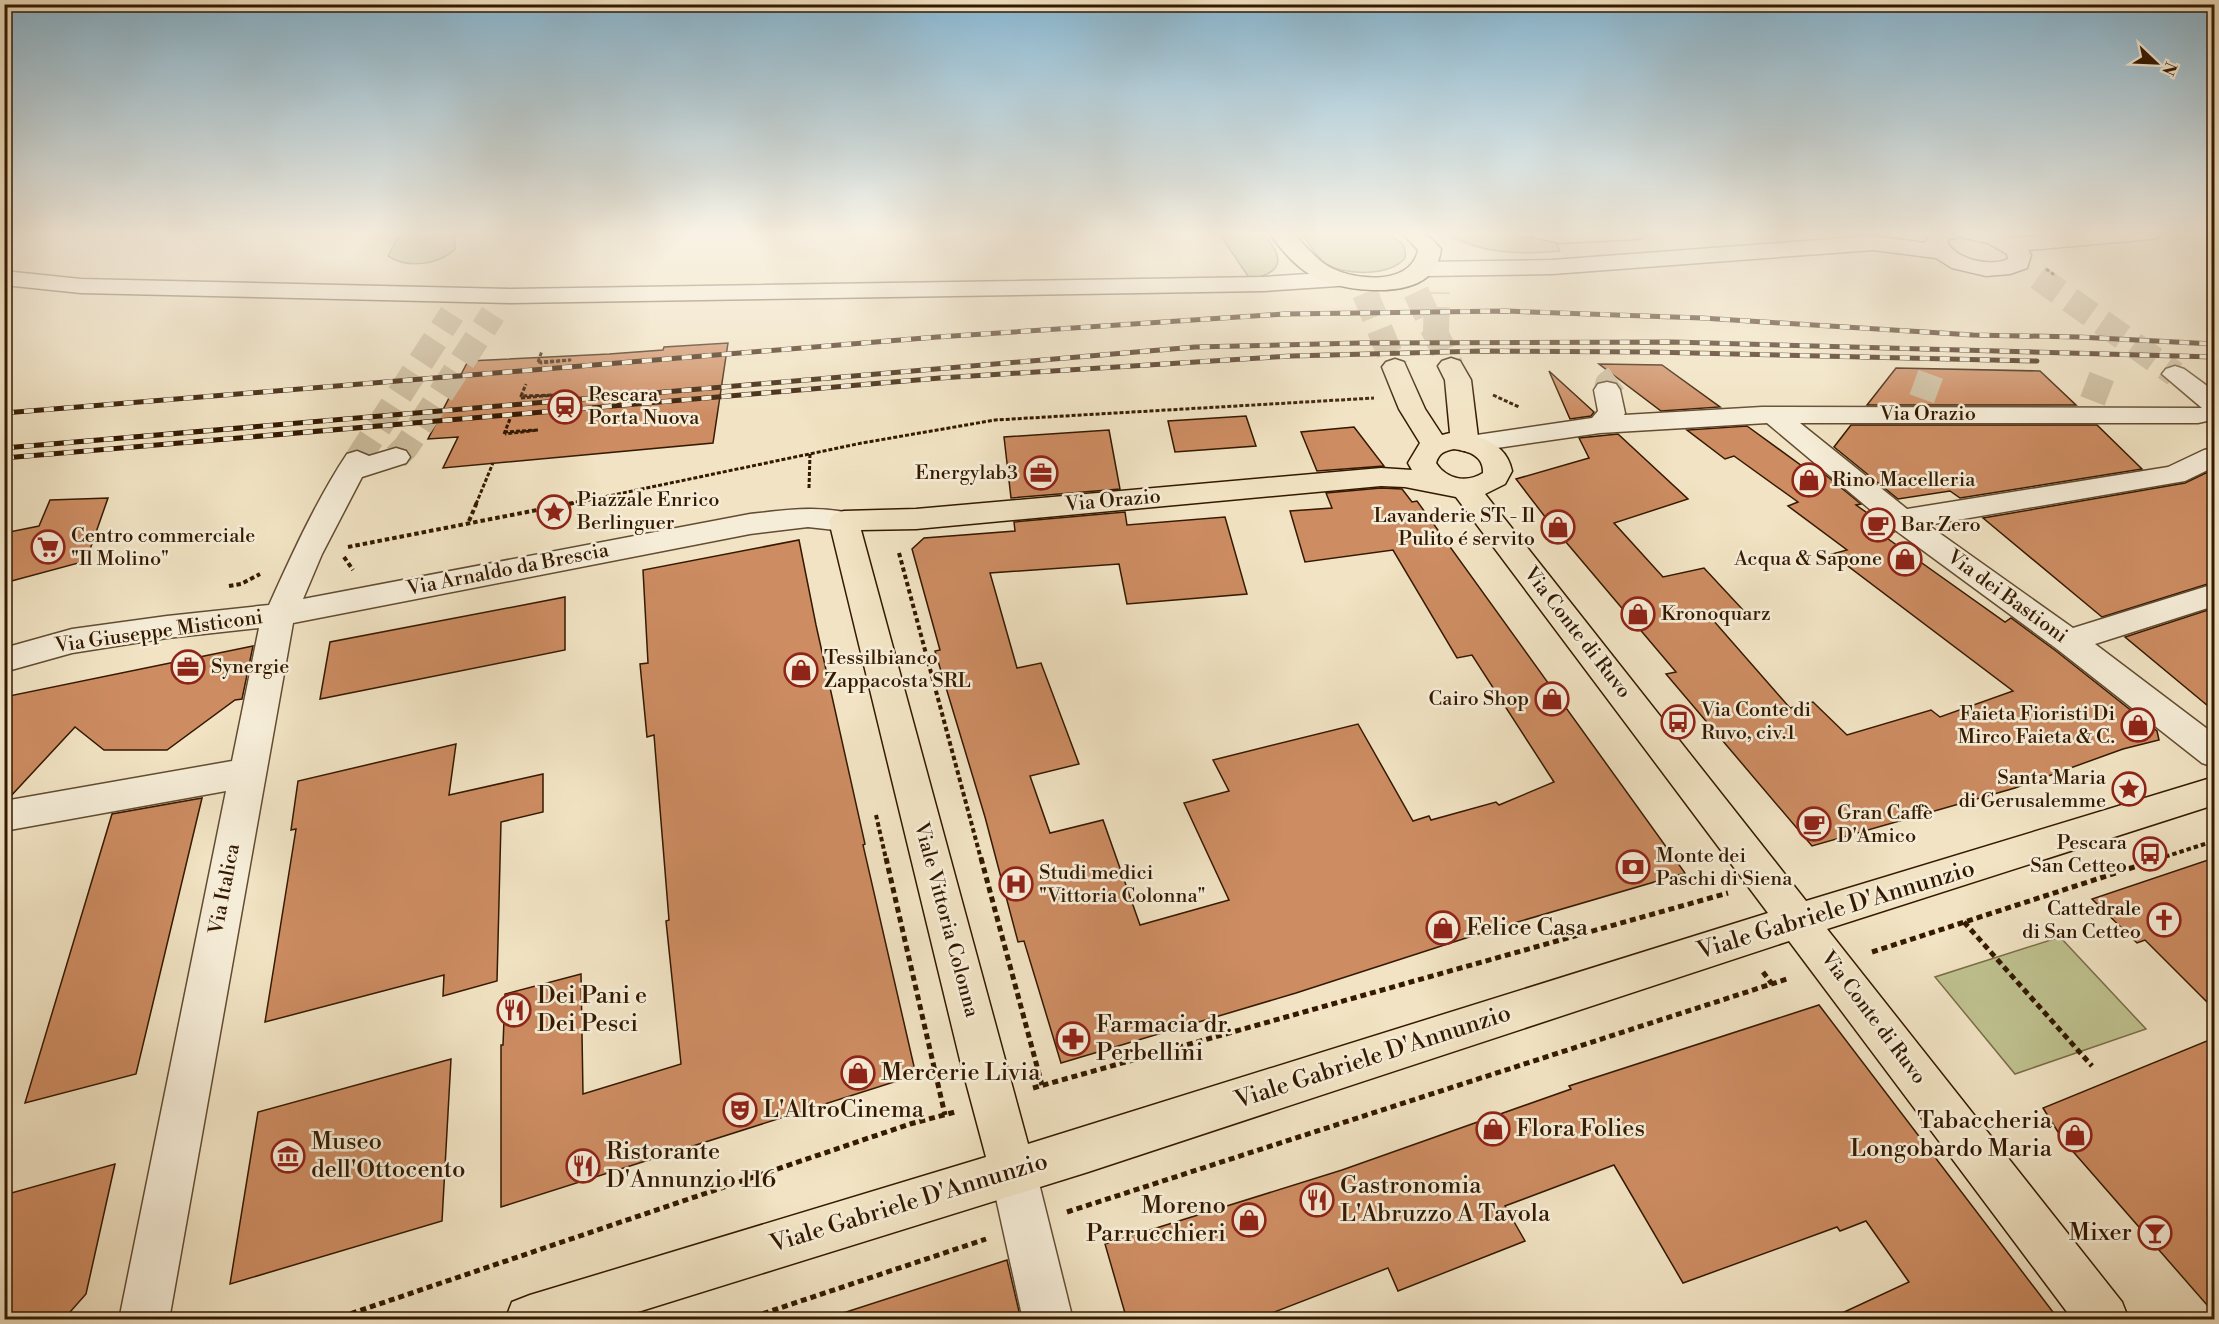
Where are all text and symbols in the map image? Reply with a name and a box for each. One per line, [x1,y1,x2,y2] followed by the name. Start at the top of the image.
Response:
[2126,33,2186,93] north arrow
[2157,59,2181,79] text: N
[588,383,700,431] place label: Pescara Porta Nuova
[547,389,583,425] station icon: Pescara Porta Nuova
[1879,402,1976,427] street label: Via Orazio
[1023,455,1059,491] office icon: Energylab3
[915,461,1018,486] place label: Energylab3
[1791,462,1827,498] shop icon: Rino Macelleria
[1832,468,1976,493] place label: Rino Macelleria
[1063,484,1162,518] street label: Via Orazio
[576,488,720,536] place label: Piazzale Enrico Berlinguer
[536,494,572,530] place icon: Piazzale Enrico Berlinguer
[1374,504,1535,552] place label: Lavanderie ST - Il Pulito é servito
[1860,507,1896,543] cafe icon: Bar Zero
[1540,509,1576,545] shop icon: Lavanderie ST - Il Pulito é servito
[1900,513,1981,538] place label: Bar Zero
[71,524,255,572] place label: Centro commerciale "Il Molino"
[30,529,66,565] supermarket icon: Centro commerciale "Il Molino"
[404,538,612,602] street label: Via Arnaldo da Brescia
[1887,541,1923,577] shop icon: Acqua & Sapone
[1941,544,2072,649] street label: Via dei Bastioni
[1733,547,1882,572] place label: Acqua & Sapone
[1517,561,1636,704] street label: Via Conte di Ruvo
[1620,596,1656,632] shop icon: Kronoquarz
[1661,602,1771,627] place label: Kronoquarz
[52,605,265,659] street label: Via Giuseppe Misticoni
[824,646,971,694] place label: Tessilbianco Zappacosta SRL
[170,649,206,685] office icon: Synergie
[783,652,819,688] shop icon: Tessilbianco Zappacosta SRL
[211,655,289,680] place label: Synergie
[1534,681,1570,717] shop icon: Cairo Shop
[1429,687,1529,712] place label: Cairo Shop
[1700,698,1811,746] place label: Via Conte di Ruvo, civ.1
[1957,702,2115,750] place label: Faieta Fioristi Di Mirco Faieta & C.
[1660,704,1696,740] bus stop icon: Via Conte di Ruvo, civ.1
[2120,707,2156,743] shop icon: Faieta Fioristi Di Mirco Faieta & C.
[1958,766,2107,814] place label: Santa Maria di Gerusalemme
[2111,771,2147,807] place icon: Santa Maria di Gerusalemme
[1837,801,1933,849] place label: Gran Caffè D'Amico
[1796,806,1832,842] cafe icon: Gran Caffè D'Amico
[908,819,984,1021] street label: Viale Vittoria Colonna
[2030,831,2128,879] place label: Pescara San Cetteo
[2132,836,2168,872] bus stop icon: Pescara San Cetteo
[204,841,246,937] street label: Via Italica
[1656,844,1793,892] place label: Monte dei Paschi di Siena
[1615,849,1651,885] bank icon: Monte dei Paschi di Siena
[1693,853,1978,967] street label: Viale Gabriele D'Annunzio
[1039,861,1205,909] place label: Studi medici "Vittoria Colonna"
[998,866,1034,902] hospital icon: Studi medici "Vittoria Colonna"
[2022,897,2141,945] place label: Cattedrale di San Cetteo
[2146,902,2182,938] church icon: Cattedrale di San Cetteo
[1425,910,1461,946] shop icon: Felice Casa
[1466,913,1589,943] place label: Felice Casa
[1814,946,1931,1089] street label: Via Conte di Ruvo
[537,981,647,1039] place label: Dei Pani e Dei Pesci
[496,992,532,1028] restaurant icon: Dei Pani e Dei Pesci
[1230,998,1515,1116] street label: Viale Gabriele D'Annunzio
[1096,1010,1232,1068] place label: Farmacia dr. Perbellini
[1055,1021,1091,1057] pharmacy icon: Farmacia dr. Perbellini
[840,1055,876,1091] shop icon: Mercerie Livia
[881,1058,1041,1088] place label: Mercerie Livia
[722,1092,758,1128] theatre icon: L'AltroCinema
[763,1095,925,1125] place label: L'AltroCinema
[1850,1106,2053,1164] place label: Tabaccheria Longobardo Maria
[1475,1111,1511,1147] shop icon: Flora Folies
[1516,1114,1645,1144] place label: Flora Folies
[2057,1117,2093,1153] shop icon: Tabaccheria Longobardo Maria
[311,1127,466,1185] place label: Museo dell'Ottocento
[606,1137,776,1195] place label: Ristorante D'Annunzio 116
[270,1138,306,1174] museum icon: Museo dell'Ottocento
[766,1146,1051,1260] street label: Viale Gabriele D'Annunzio
[565,1148,601,1184] restaurant icon: Ristorante D'Annunzio 116
[1340,1171,1551,1229] place label: Gastronomia L'Abruzzo A Tavola
[1299,1182,1335,1218] restaurant icon: Gastronomia L'Abruzzo A Tavola
[1086,1191,1226,1249] place label: Moreno Parrucchieri
[1231,1202,1267,1238] shop icon: Moreno Parrucchieri
[2137,1215,2173,1251] bar icon: Mixer
[2069,1218,2132,1248] place label: Mixer

